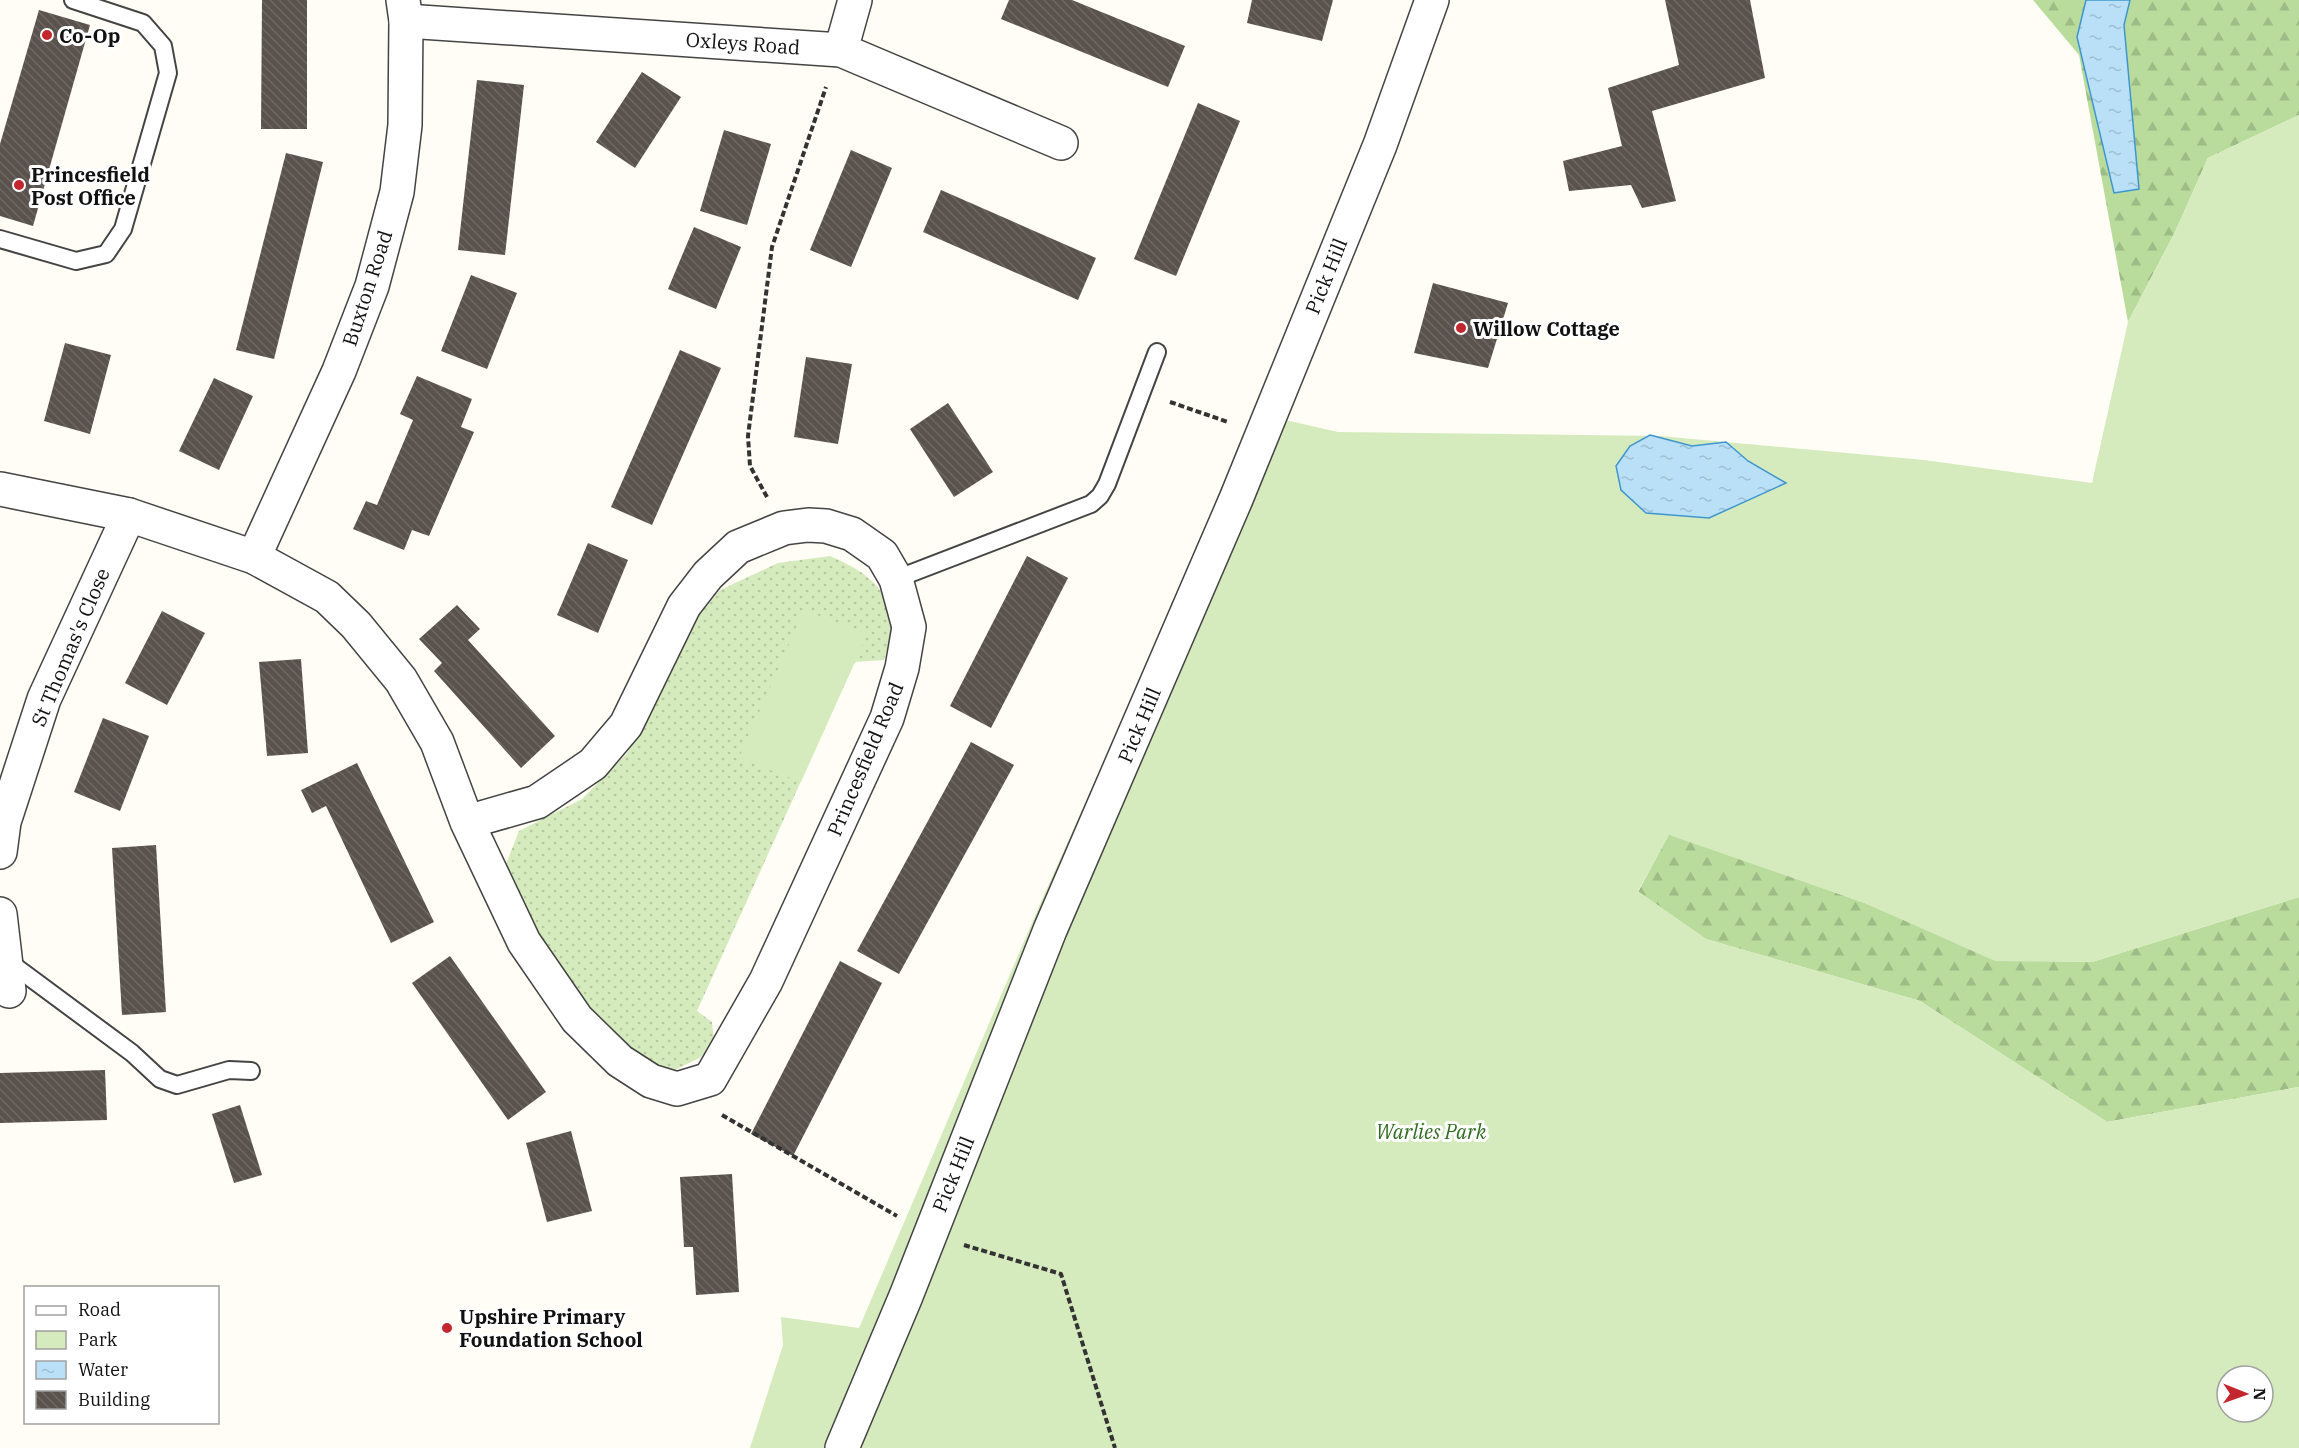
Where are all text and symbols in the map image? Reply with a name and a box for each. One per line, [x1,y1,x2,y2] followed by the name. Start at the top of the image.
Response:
[59,22,120,49] place label: Co-Op
[685,26,801,60] street label: Oxleys Road
[40,28,54,42] marker: Co-Op
[31,161,150,211] place label: Princesfield Post Office
[12,178,26,192] marker: Princesfield Post Office
[336,227,398,349] street label: Buxton Road
[1299,234,1353,318] street label: Pick Hill
[1473,315,1620,342] place label: Willow Cottage
[1454,321,1468,335] marker: Willow Cottage
[24,564,116,730] street label: St Thomas's Close
[820,678,910,840] street label: Princesfield Road
[1111,683,1167,767] street label: Pick Hill
[1376,1118,1487,1145] park label: Warlies Park
[926,1132,980,1216] street label: Pick Hill
[24,1286,219,1424] legend
[78,1298,121,1321] text: Road
[459,1303,643,1353] place label: Upshire Primary Foundation School
[440,1321,454,1335] marker: Upshire Primary Foundation School
[78,1328,118,1351] text: Park
[78,1358,128,1381] text: Water
[2215,1364,2275,1424] north arrow
[78,1388,150,1411] text: Building
[2250,1388,2270,1401] text: N

